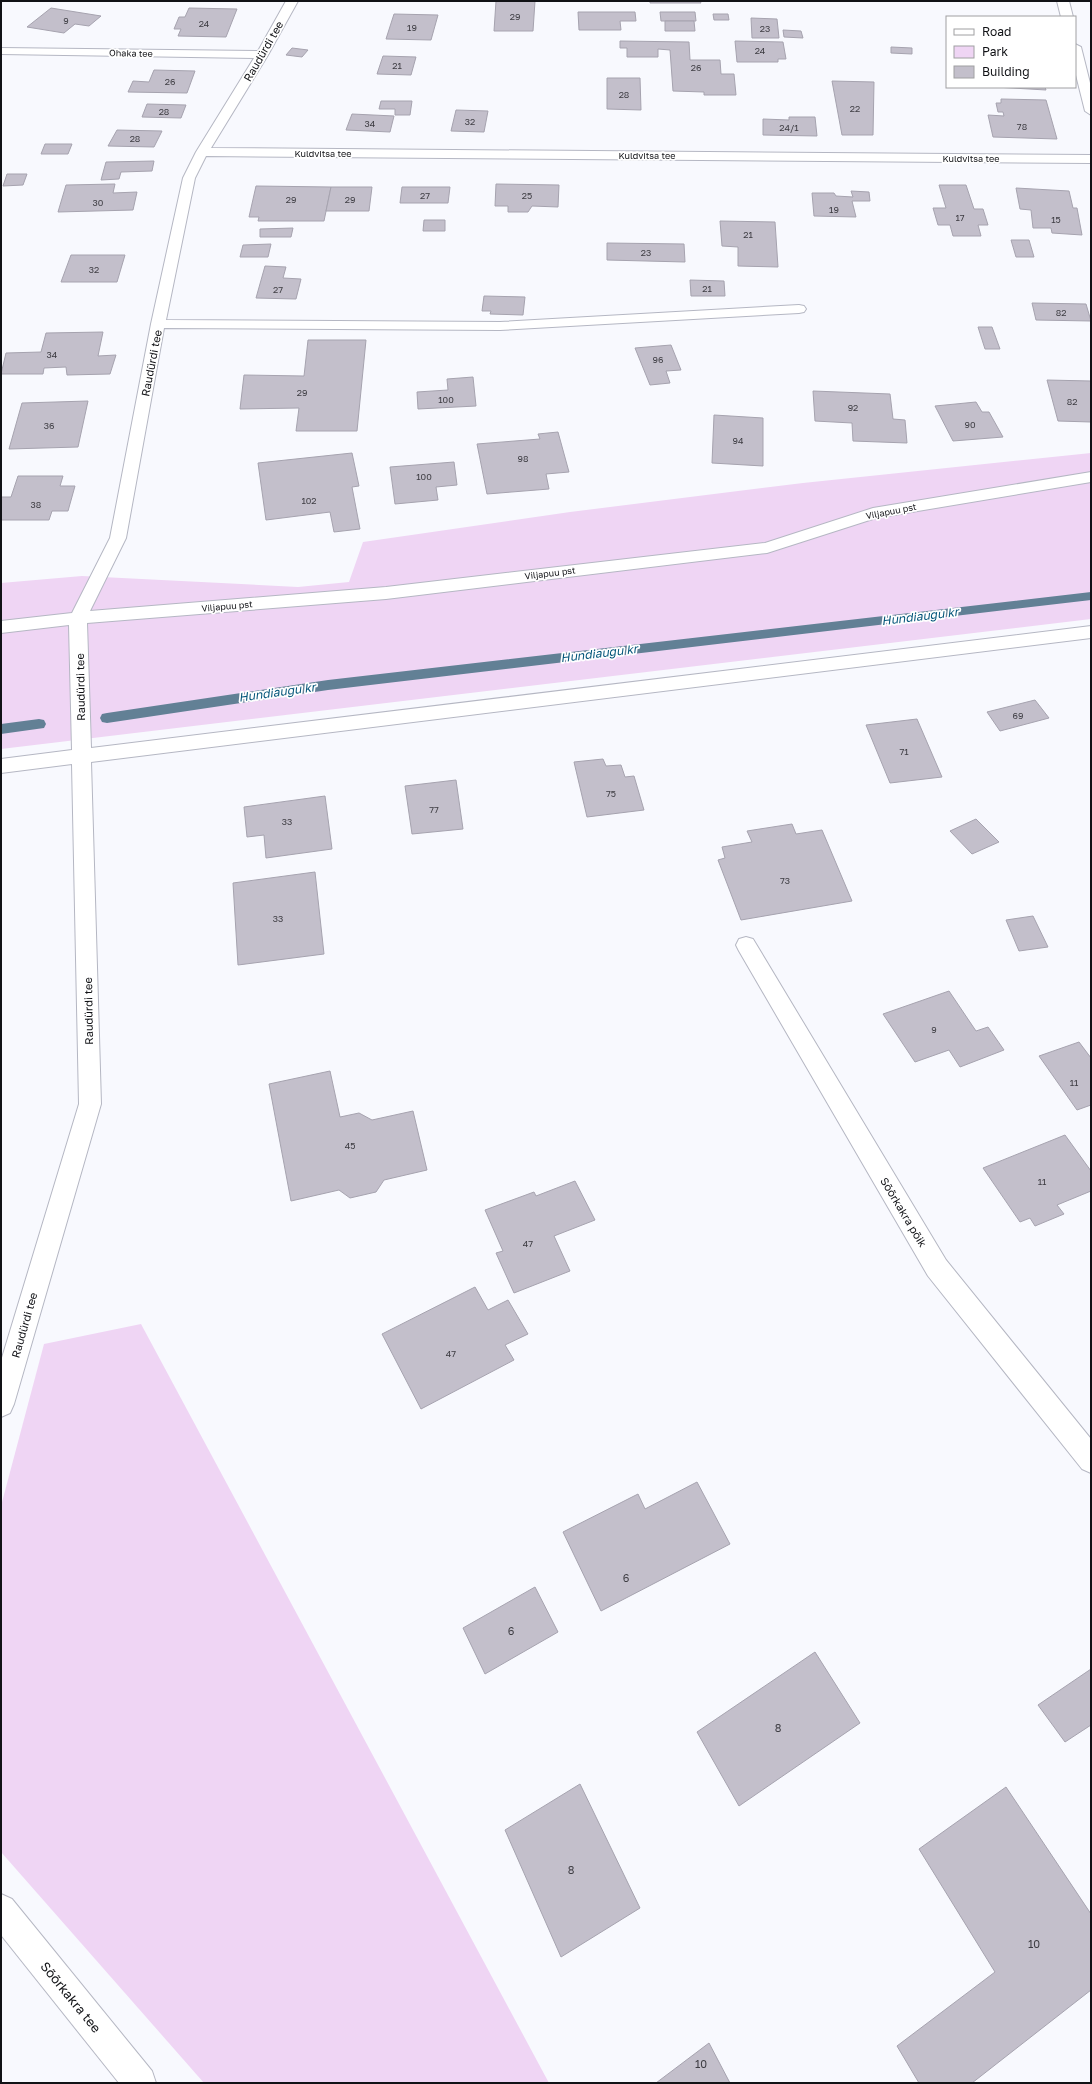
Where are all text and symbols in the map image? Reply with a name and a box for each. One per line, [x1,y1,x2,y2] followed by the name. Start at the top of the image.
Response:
[510,11,520,22] house number: 29
[63,15,69,26] house number: 9
[946,16,1076,88] legend
[199,18,210,29] house number: 24
[241,19,285,83] street label: Raudürdi tee
[407,22,417,33] house number: 19
[760,23,770,34] house number: 23
[982,24,1011,39] text: Road
[982,44,1008,59] text: Park
[755,45,766,56] house number: 24
[109,47,153,59] street label: Ohaka tee
[392,60,402,71] house number: 21
[691,62,701,73] house number: 26
[982,64,1030,79] text: Building
[165,76,175,87] house number: 26
[619,89,629,100] house number: 28
[850,103,860,114] house number: 22
[159,106,169,117] house number: 28
[465,116,475,127] house number: 32
[365,118,376,129] house number: 34
[1017,121,1027,132] house number: 78
[779,122,799,133] house number: 24/1
[130,133,140,144] house number: 28
[295,148,352,159] street label: Kuldvitsa tee
[619,150,676,161] street label: Kuldvitsa tee
[943,153,1000,164] street label: Kuldvitsa tee
[420,190,430,201] house number: 27
[522,190,532,201] house number: 25
[286,194,296,205] house number: 29
[345,194,355,205] house number: 29
[93,197,104,208] house number: 30
[829,204,839,215] house number: 19
[955,212,965,223] house number: 17
[1051,214,1061,225] house number: 15
[743,229,753,240] house number: 21
[641,247,651,258] house number: 23
[89,264,99,275] house number: 32
[702,283,712,294] house number: 21
[273,284,283,295] house number: 27
[1056,307,1066,318] house number: 82
[138,329,164,397] street label: Raudürdi tee
[47,349,58,360] house number: 34
[653,354,663,365] house number: 96
[297,387,307,398] house number: 29
[438,394,454,405] house number: 100
[1067,396,1077,407] house number: 82
[848,402,858,413] house number: 92
[964,419,976,430] house number: 90
[44,420,54,431] house number: 36
[733,435,744,446] house number: 94
[518,453,528,464] house number: 98
[416,471,432,482] house number: 100
[301,495,317,506] house number: 102
[31,499,41,510] house number: 38
[865,501,918,521] street label: Viljapuu pst
[524,564,577,582] street label: Viljapuu pst
[201,598,253,614] street label: Viljapuu pst
[881,604,962,628] water label: Hundiaugu kr
[560,641,641,665] water label: Hundiaugu kr
[73,653,87,721] street label: Raudürdi tee
[238,679,319,705] water label: Hundiaugu kr
[1013,710,1023,721] house number: 69
[899,746,909,757] house number: 71
[606,788,616,799] house number: 75
[429,804,439,815] house number: 77
[282,816,292,827] house number: 33
[780,875,790,886] house number: 73
[273,913,283,924] house number: 33
[81,977,95,1045] street label: Raudürdi tee
[931,1024,937,1035] house number: 9
[1070,1077,1079,1088] house number: 11
[345,1140,355,1151] house number: 45
[878,1175,930,1249] street label: Sõõrkakra põik
[1038,1176,1047,1187] house number: 11
[523,1238,533,1249] house number: 47
[8,1291,40,1359] street label: Raudürdi tee
[446,1348,456,1359] house number: 47
[623,1571,630,1584] house number: 6
[508,1624,515,1637] house number: 6
[775,1721,782,1734] house number: 8
[568,1863,575,1876] house number: 8
[1028,1937,1040,1950] house number: 10
[37,1958,105,2036] street label: Sõõrkakra tee
[695,2057,707,2070] house number: 10

